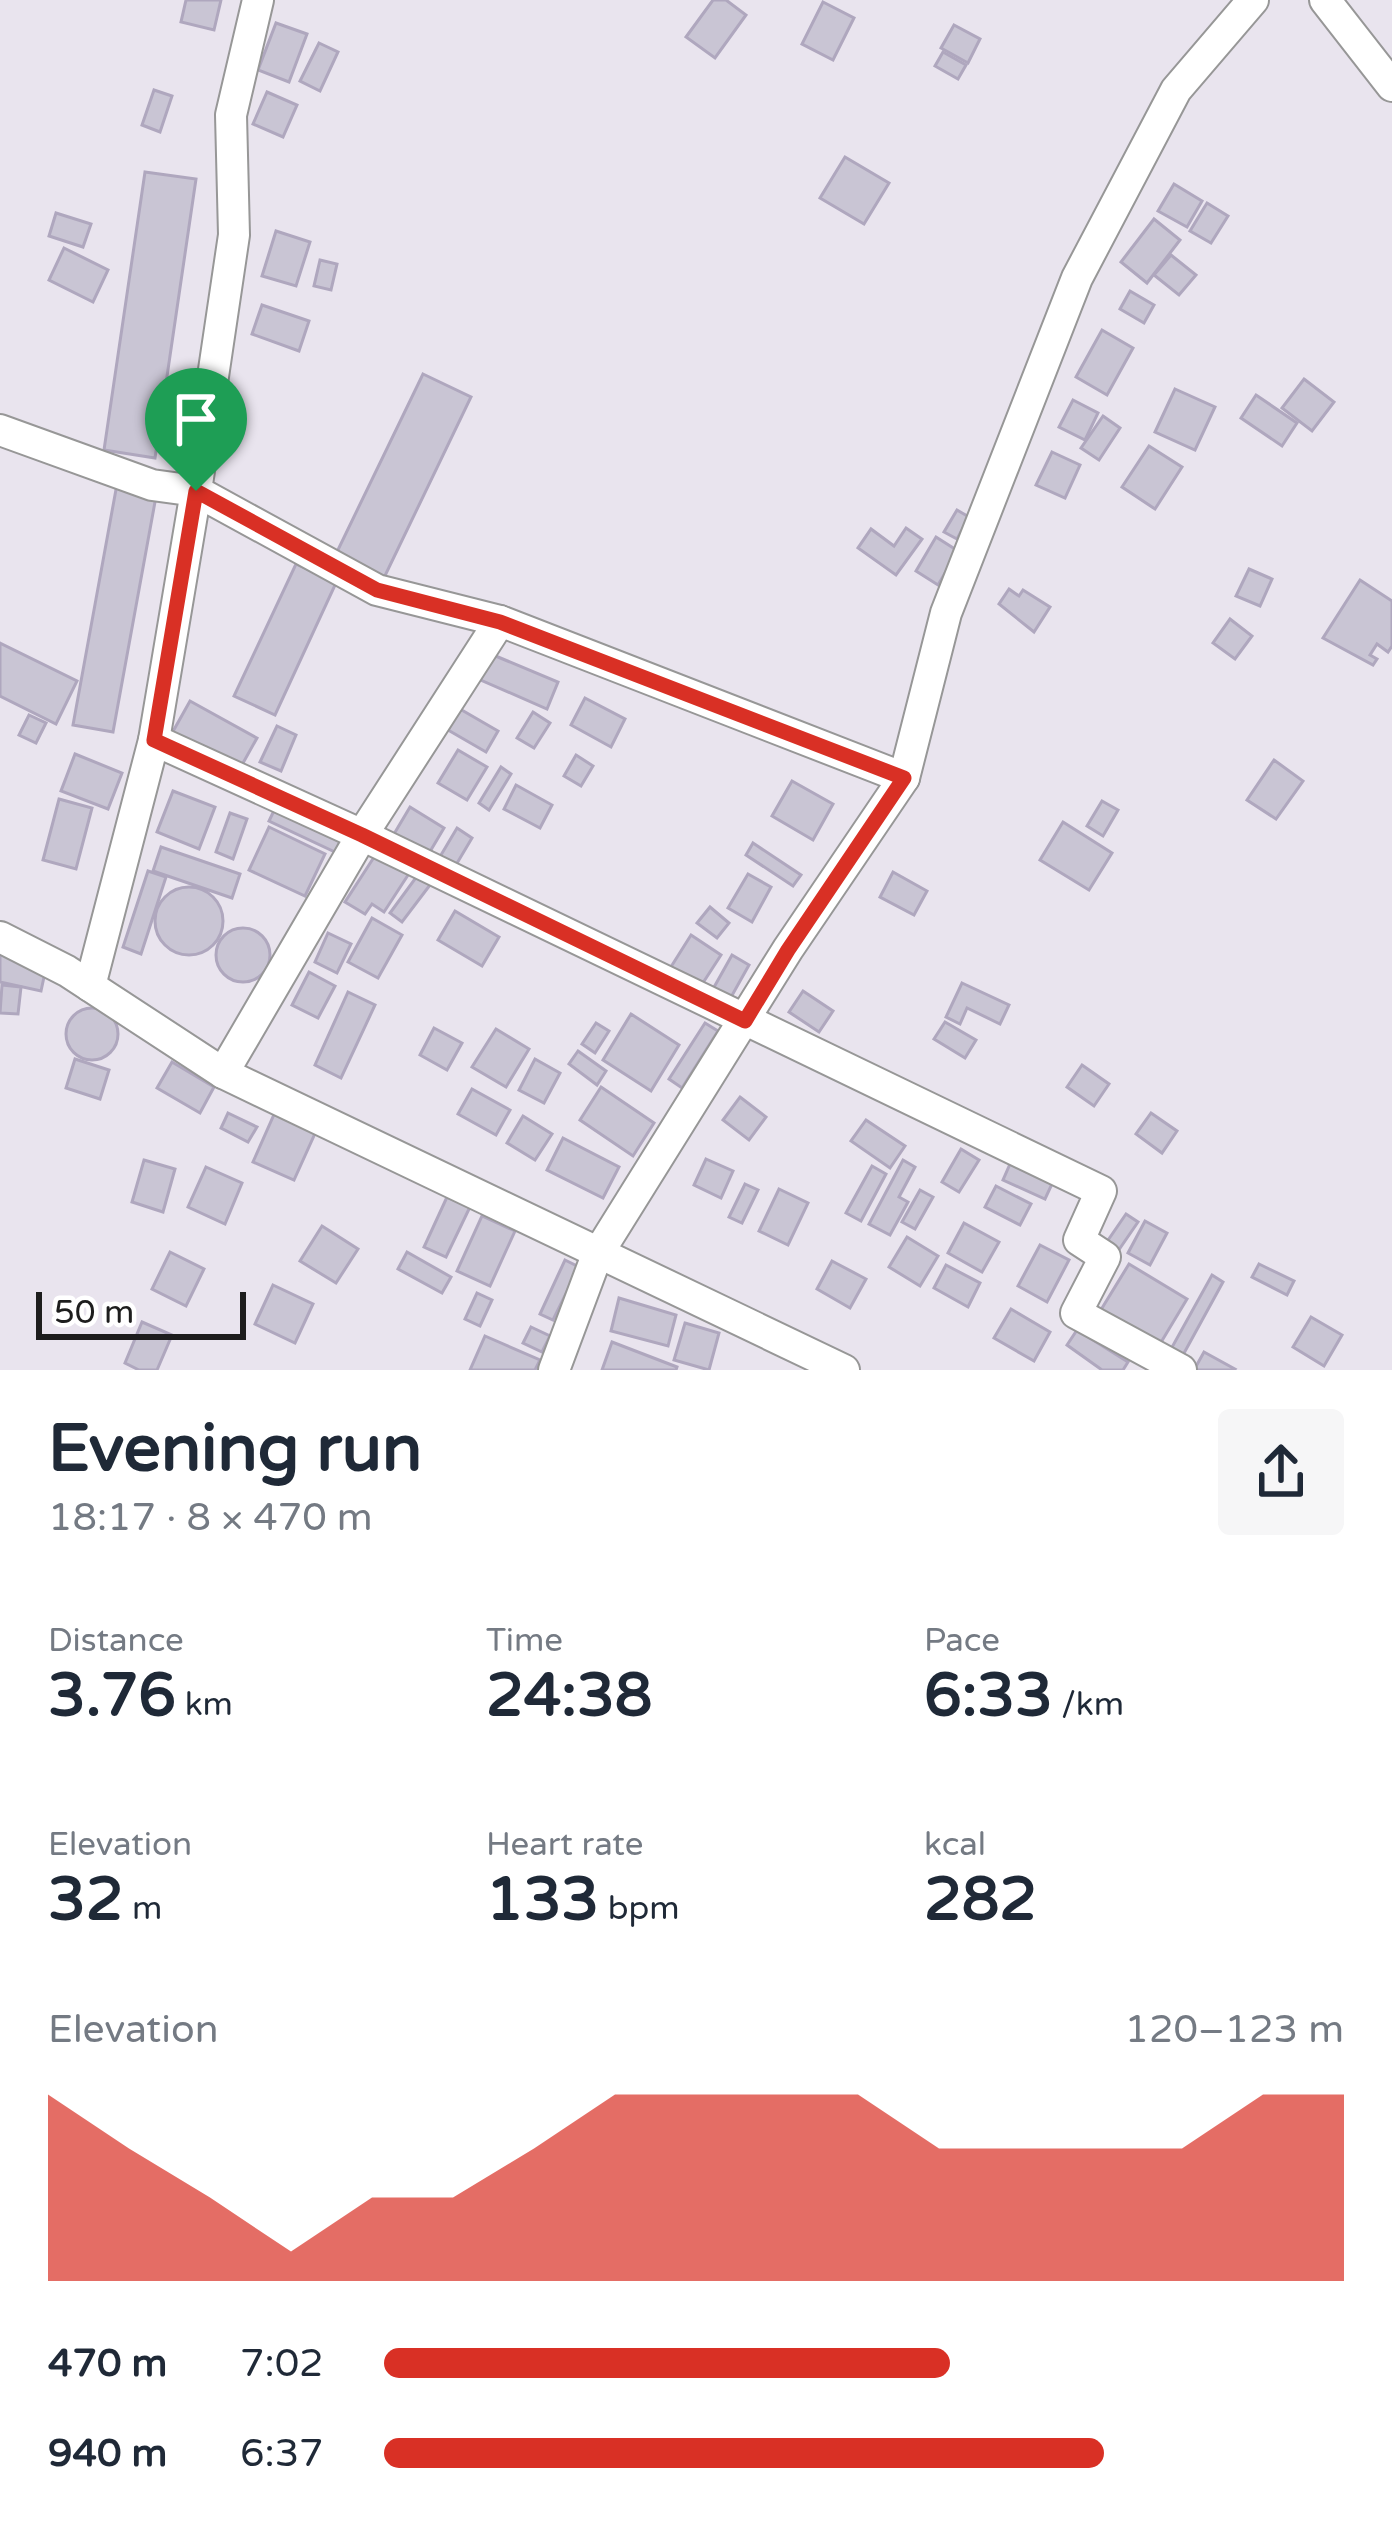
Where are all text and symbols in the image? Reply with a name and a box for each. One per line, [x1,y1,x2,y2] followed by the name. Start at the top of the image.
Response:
[145,368,247,491] pin
[163,386,229,452] icon: arrive
[36,1286,246,1339] scale bar
[54,1293,134,1332] text: 50 m
[48,1409,422,1489] text: Evening run
[1218,1409,1344,1535] button: share
[48,1494,373,1541] text: 18:17 · 8 × 470 m
[48,1621,184,1660] text: Distance
[486,1621,563,1660] text: Time
[924,1621,1000,1660] text: Pace
[48,1660,176,1732] text: 3.76
[486,1660,652,1732] text: 24:38
[924,1660,1053,1732] text: 6:33
[176,1685,233,1724] text: km
[1053,1685,1124,1724] text: /km
[48,1825,192,1864] text: Elevation
[486,1825,643,1864] text: Heart rate
[924,1825,986,1864] text: kcal
[48,1864,123,1936] text: 32
[486,1864,599,1936] text: 133
[924,1864,1037,1936] text: 282
[123,1889,162,1928] text: m
[599,1889,680,1928] text: bpm
[48,2006,218,2053] text: Elevation
[1124,2006,1344,2053] text: 120–123 m
[48,2340,167,2387] text: 470 m
[240,2340,324,2387] text: 7:02
[48,2430,167,2477] text: 940 m
[240,2430,324,2477] text: 6:37

